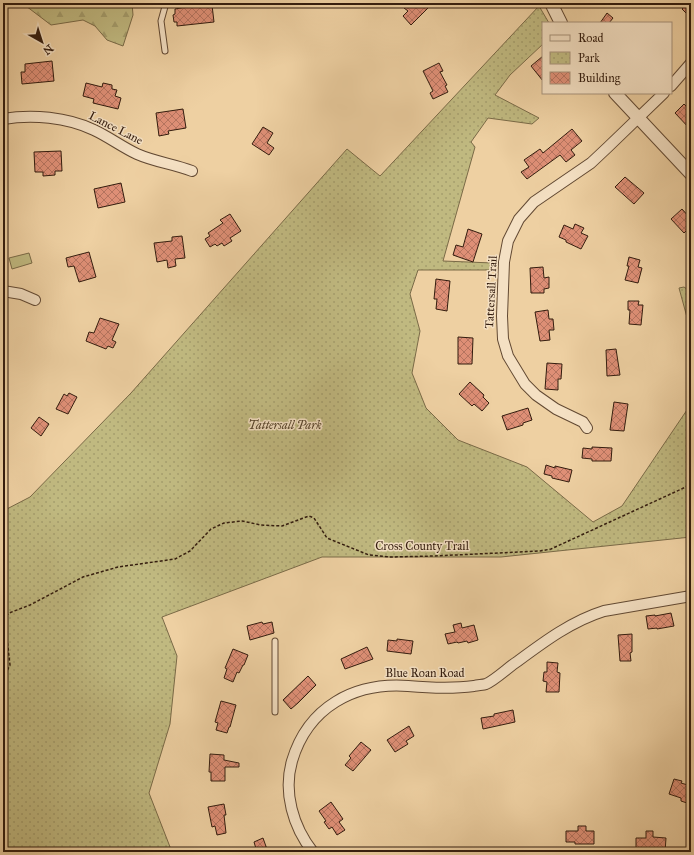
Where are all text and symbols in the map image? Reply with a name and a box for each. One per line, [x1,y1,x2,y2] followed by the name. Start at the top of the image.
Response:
[22,22,62,62] north arrow
[542,22,672,94] legend
[578,31,604,45] text: Road
[40,41,56,58] text: N
[578,51,600,65] text: Park
[578,71,621,86] text: Building
[87,108,145,148] street label: Lance Lane
[482,254,500,329] street label: Tattersall Trail
[248,418,322,432] park label: Tattersall Park
[375,539,470,553] street label: Cross County Trail
[385,666,465,680] street label: Blue Roan Road

